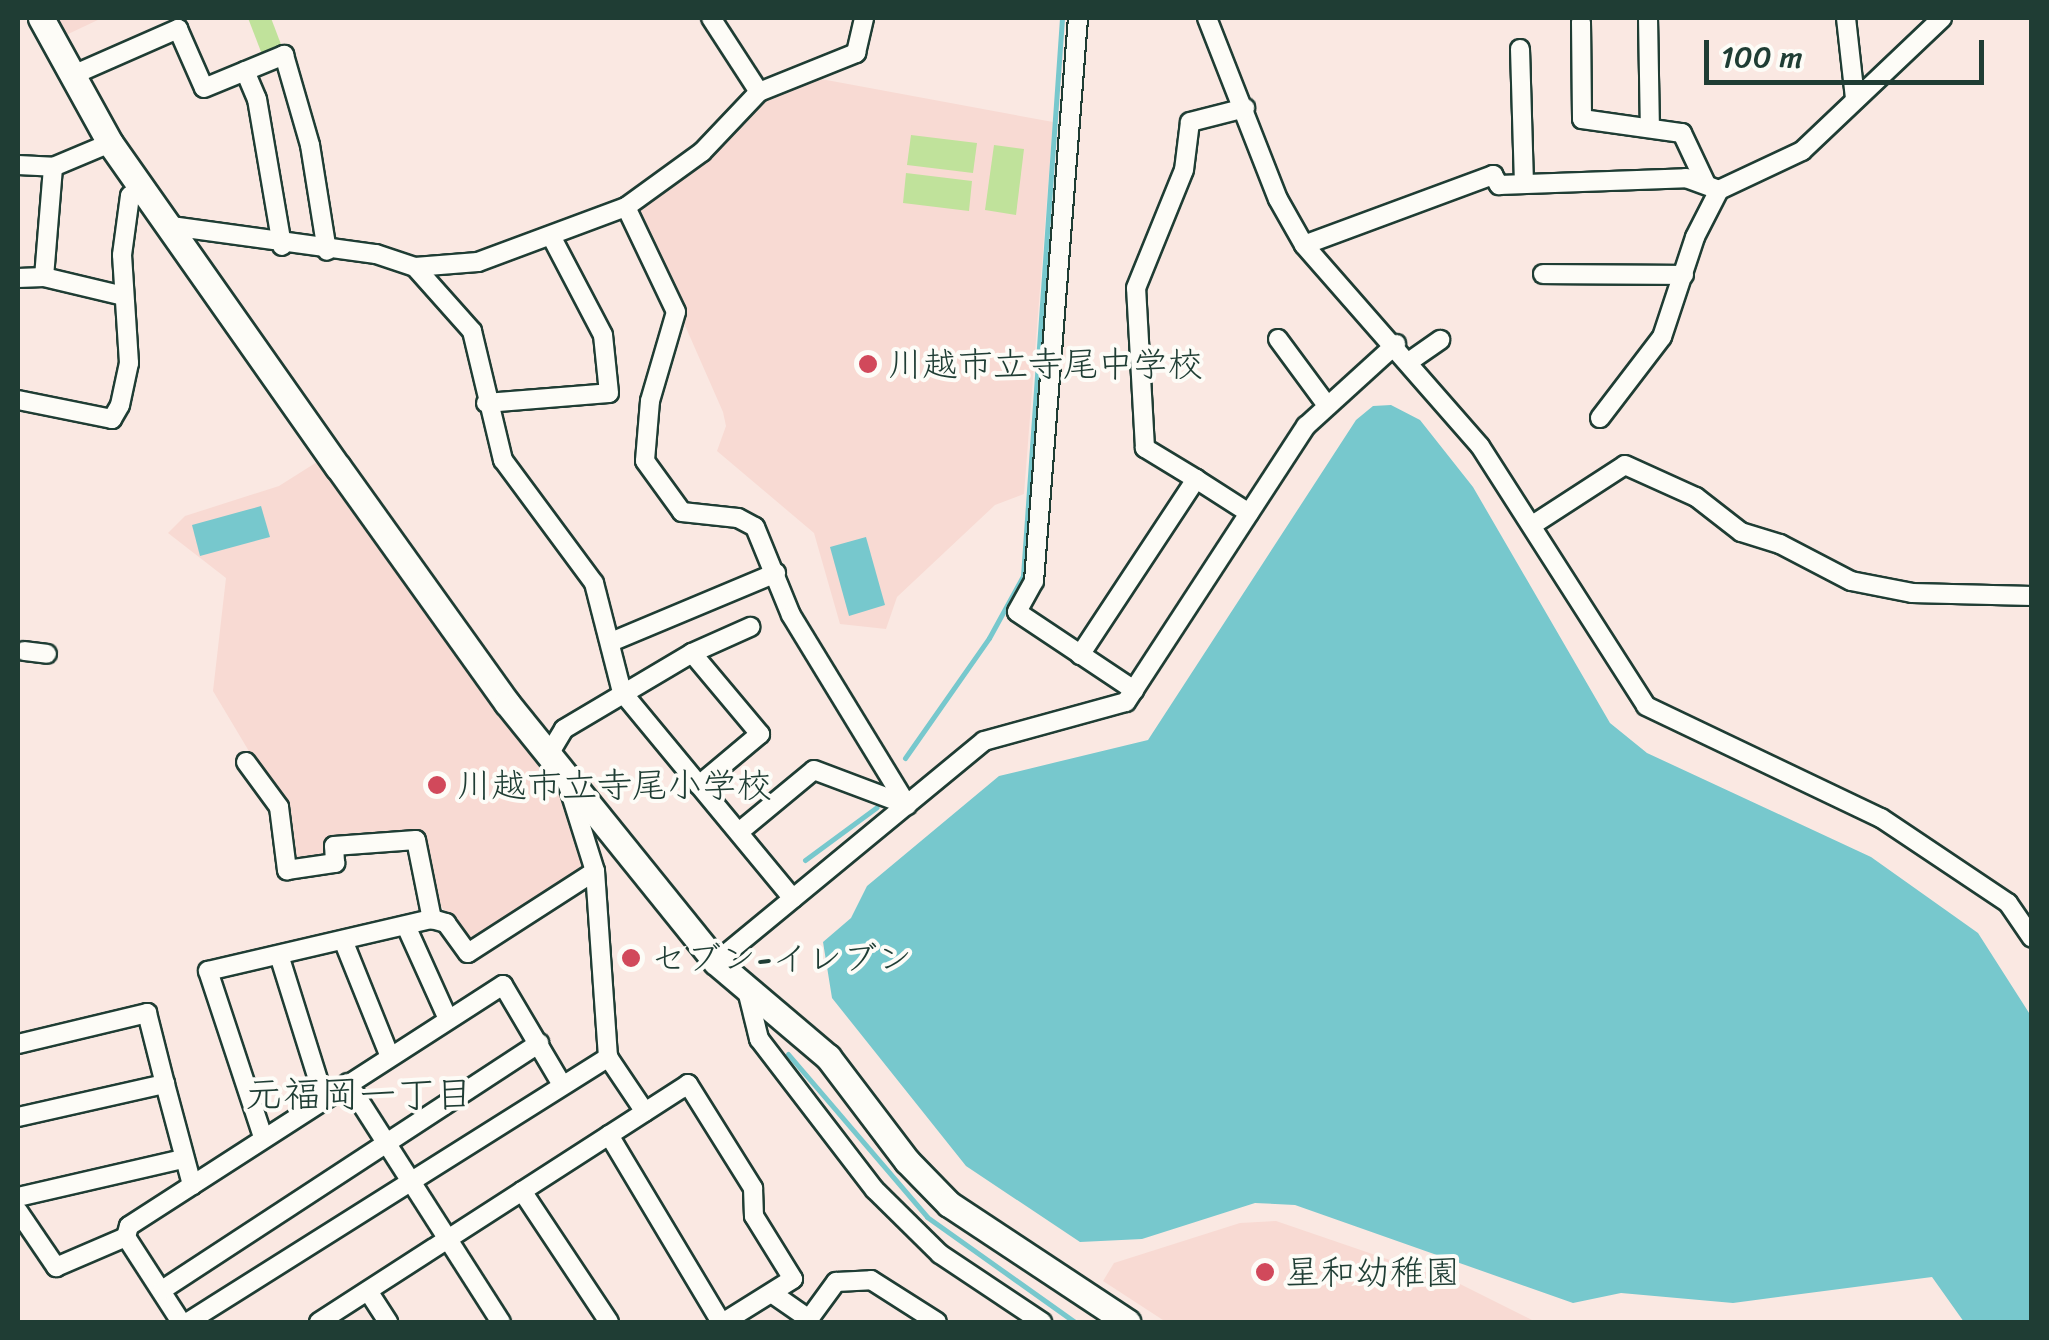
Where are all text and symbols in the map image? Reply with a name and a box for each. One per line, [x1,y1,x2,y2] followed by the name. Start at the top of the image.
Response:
[1709,20,1989,82] scale bar
[1721,30,1803,84] text: 100 m
[888,343,1203,385] place label: 川越市立寺尾中学校
[857,353,879,375] marker: 川越市立寺尾中学校
[457,764,772,806] place label: 川越市立寺尾小学校
[426,774,448,796] marker: 川越市立寺尾小学校
[651,937,912,979] place label: セブン-イレブン
[620,947,642,969] marker: セブン-イレブン
[245,1072,473,1118] district label: 元福岡一丁目
[1285,1251,1460,1293] place label: 星和幼稚園
[1254,1261,1276,1283] marker: 星和幼稚園

